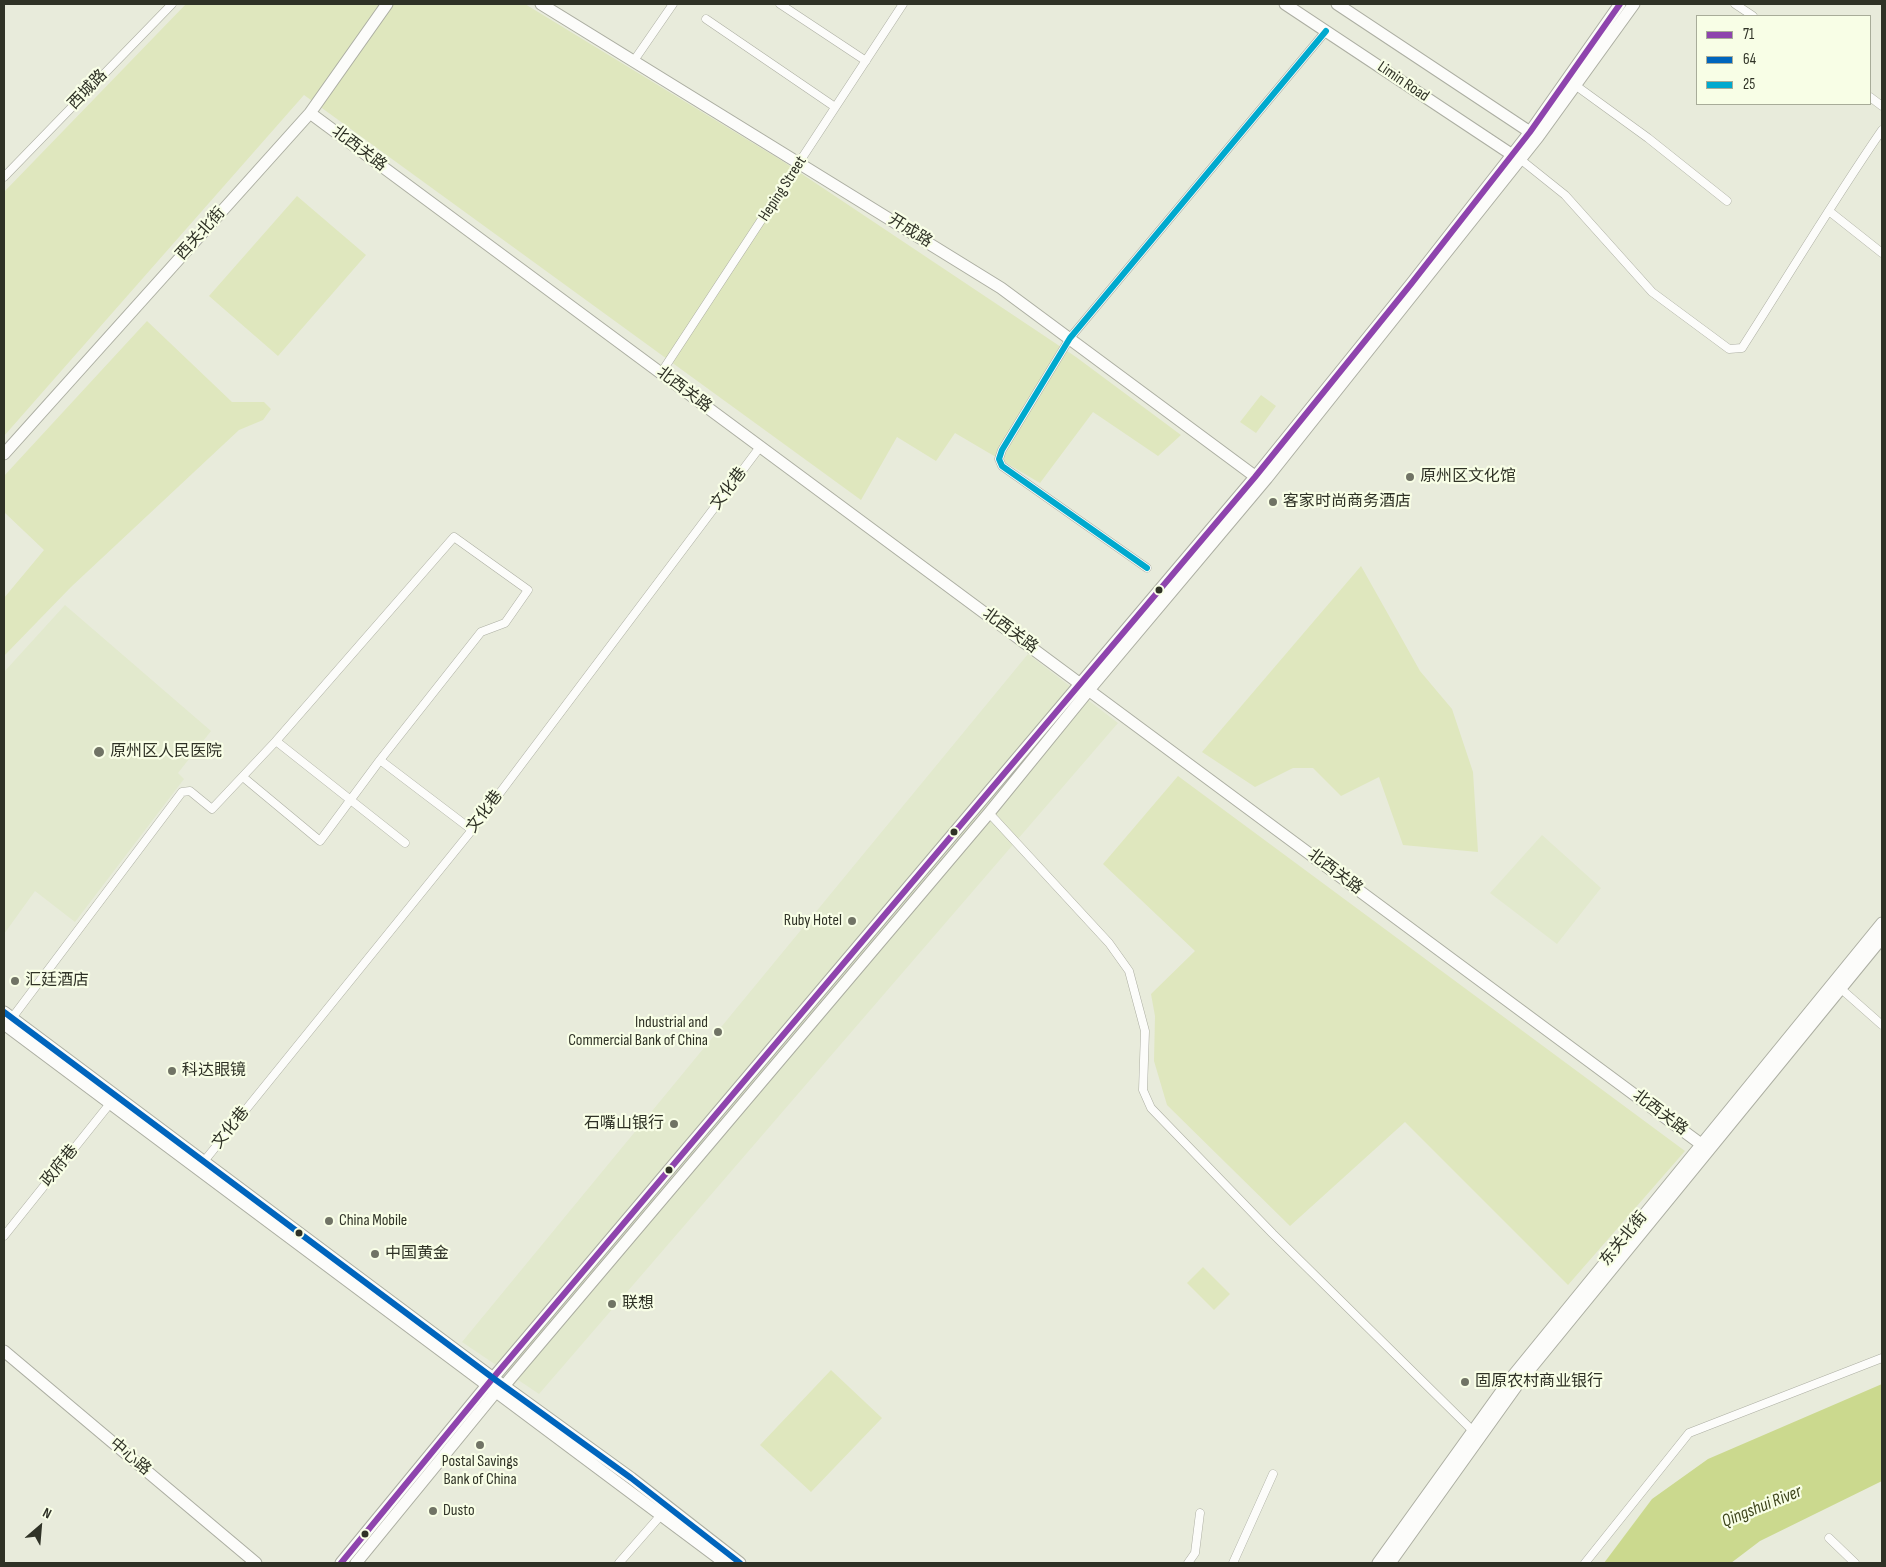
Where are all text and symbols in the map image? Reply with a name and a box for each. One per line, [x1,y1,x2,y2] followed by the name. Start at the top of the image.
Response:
[1696,15,1871,105] legend
[1743,25,1754,44] text: 71
[1743,50,1756,69] text: 64
[1374,58,1432,106] street label: Limin Road
[64,66,112,114] street label: 西城路
[1743,75,1755,94] text: 25
[328,122,390,176] street label: 北西关路
[755,153,811,225] street label: Heping Street
[172,204,230,264] street label: 西关北街
[885,210,935,252] street label: 开成路
[653,363,715,417] street label: 北西关路
[707,464,751,514] street label: 文化巷
[1420,467,1516,487] place label: 原州区文化馆
[1404,471,1416,483] marker: 原州区文化馆
[1283,492,1411,512] place label: 客家时尚商务酒店
[1267,496,1279,508] marker: 客家时尚商务酒店
[1154,585,1164,595] unlabelled marker
[978,604,1042,658] street label: 北西关路
[110,742,222,762] place label: 原州区人民医院
[92,745,106,759] marker: 原州区人民医院
[463,787,507,837] street label: 文化巷
[949,827,959,837] unlabelled marker
[1304,845,1366,899] street label: 北西关路
[784,911,842,931] place label: Ruby Hotel
[846,915,858,927] marker: Ruby Hotel
[25,971,89,991] place label: 汇廷酒店
[9,975,21,987] marker: 汇廷酒店
[568,1013,708,1051] place label: Industrial and Commercial Bank of China
[712,1026,724,1038] marker: Industrial and Commercial Bank of China
[182,1061,246,1081] place label: 科达眼镜
[166,1065,178,1077] marker: 科达眼镜
[1629,1086,1691,1140] street label: 北西关路
[208,1103,254,1153] street label: 文化巷
[584,1114,664,1134] place label: 石嘴山银行
[668,1118,680,1130] marker: 石嘴山银行
[37,1141,83,1191] street label: 政府巷
[664,1165,674,1175] unlabelled marker
[1596,1208,1652,1270] street label: 东关北街
[339,1211,407,1231] place label: China Mobile
[323,1215,335,1227] marker: China Mobile
[294,1228,304,1238] unlabelled marker
[385,1244,449,1264] place label: 中国黄金
[369,1248,381,1260] marker: 中国黄金
[622,1294,654,1314] place label: 联想
[606,1298,618,1310] marker: 联想
[1475,1372,1603,1392] place label: 固原农村商业银行
[1459,1376,1471,1388] marker: 固原农村商业银行
[105,1434,155,1480] street label: 中心路
[474,1439,486,1451] marker: Postal Savings Bank of China
[442,1452,518,1490] place label: Postal Savings Bank of China
[1719,1481,1805,1533] water label: Qingshui River
[443,1501,475,1521] place label: Dusto
[15,1502,65,1552] north arrow
[40,1504,54,1522] text: N
[427,1505,439,1517] marker: Dusto
[360,1529,370,1539] unlabelled marker

